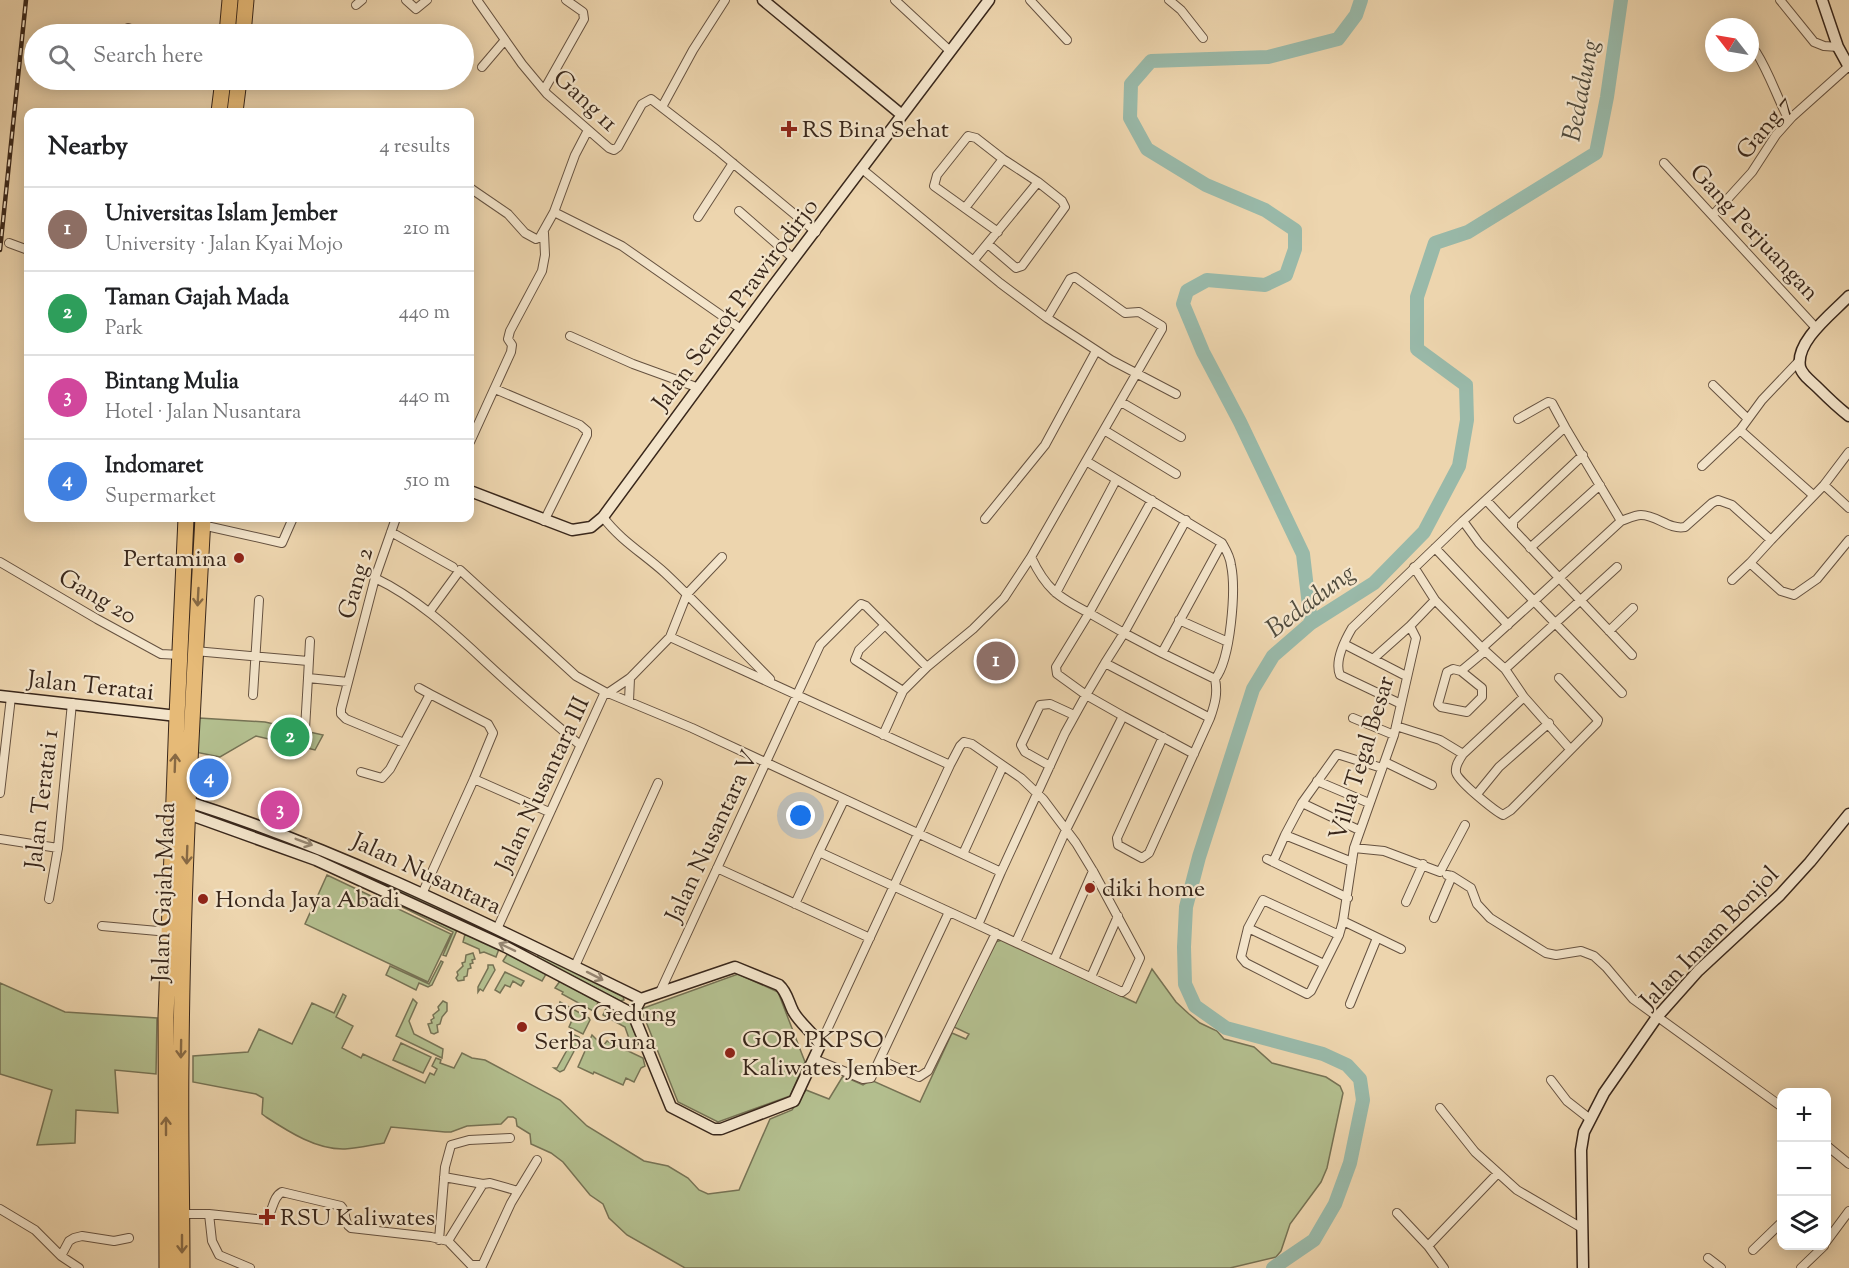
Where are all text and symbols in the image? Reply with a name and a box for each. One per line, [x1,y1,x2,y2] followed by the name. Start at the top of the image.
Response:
[1705,18,1759,72] north arrow
[24,24,474,90] search box
[1554,36,1610,145] water label: Bedadung
[45,41,78,74] icon: search
[93,41,203,73] text: Search here
[545,63,625,140] street label: Gang 11
[1729,89,1802,168] street label: Gang 7
[802,114,949,148] place label: RS Bina Sehat
[780,120,798,138] marker: RS Bina Sehat
[48,129,128,166] text: Nearby
[379,133,450,162] text: 4 results
[1681,157,1826,310] street label: Gang Perjuangan
[644,192,828,420] street label: Jalan Sentot Prawirodirjo
[105,199,337,231] text: Universitas Islam Jember
[64,215,71,244] text: 1
[403,215,450,244] text: 210 m
[105,231,343,260] text: University · Jalan Kyai Mojo
[105,283,289,315] text: Taman Gajah Mada
[63,299,72,328] text: 2
[399,299,450,328] text: 440 m
[105,315,143,344] text: Park
[105,367,239,399] text: Bintang Mulia
[63,383,72,412] text: 3
[399,383,450,412] text: 440 m
[105,399,301,428] text: Hotel · Jalan Nusantara
[105,451,203,483] text: Indomaret
[62,467,73,496] text: 4
[405,467,450,496] text: 510 m
[105,483,216,512] text: Supermarket
[123,543,227,577] place label: Pertamina
[331,544,383,623] street label: Gang 2
[232,551,246,565] marker: Pertamina
[1259,556,1364,648] water label: Bedadung
[52,562,142,634] street label: Gang 20
[192,586,203,606] one-way arrow
[976,638,1016,684] pin: 1
[24,663,156,711] street label: Jalan Teratai
[1322,672,1404,845] street label: Villa Tegal Besar
[487,691,599,880] street label: Jalan Nusantara III
[270,714,310,760] pin: 2
[17,728,68,873] street label: Jalan Teratai 1
[657,745,767,930] street label: Jalan Nusantara V
[169,753,180,773] one-way arrow
[190,756,228,800] pin: 4
[260,788,300,832] pin: 3
[786,801,815,830] your location
[145,802,185,985] street label: Jalan Gajah Mada
[344,824,506,924] street label: Jalan Nusantara
[294,837,313,848] one-way arrow
[181,844,193,864] one-way arrow
[1632,859,1788,1019] street label: Jalan Imam Bonjol
[1102,873,1205,907] place label: diki home
[1083,881,1097,895] marker: diki home
[215,884,400,918] place label: Honda Jaya Abadi
[196,892,210,906] marker: Honda Jaya Abadi
[499,941,517,953] one-way arrow
[586,971,604,982] one-way arrow
[534,998,677,1060] place label: GSG Gedung Serba Guna
[515,1020,529,1034] marker: GSG Gedung Serba Guna
[742,1024,918,1086] place label: GOR PKPSO Kaliwates Jember
[175,1039,187,1059] one-way arrow
[723,1046,737,1060] marker: GOR PKPSO Kaliwates Jember
[1777,1088,1831,1250] map controls
[1777,1088,1831,1142] button: +
[160,1116,172,1136] one-way arrow
[1777,1142,1831,1196] button: −
[1777,1196,1831,1250] button: layers
[280,1202,435,1236] place label: RSU Kaliwates
[258,1208,276,1226] marker: RSU Kaliwates
[176,1234,188,1254] one-way arrow

